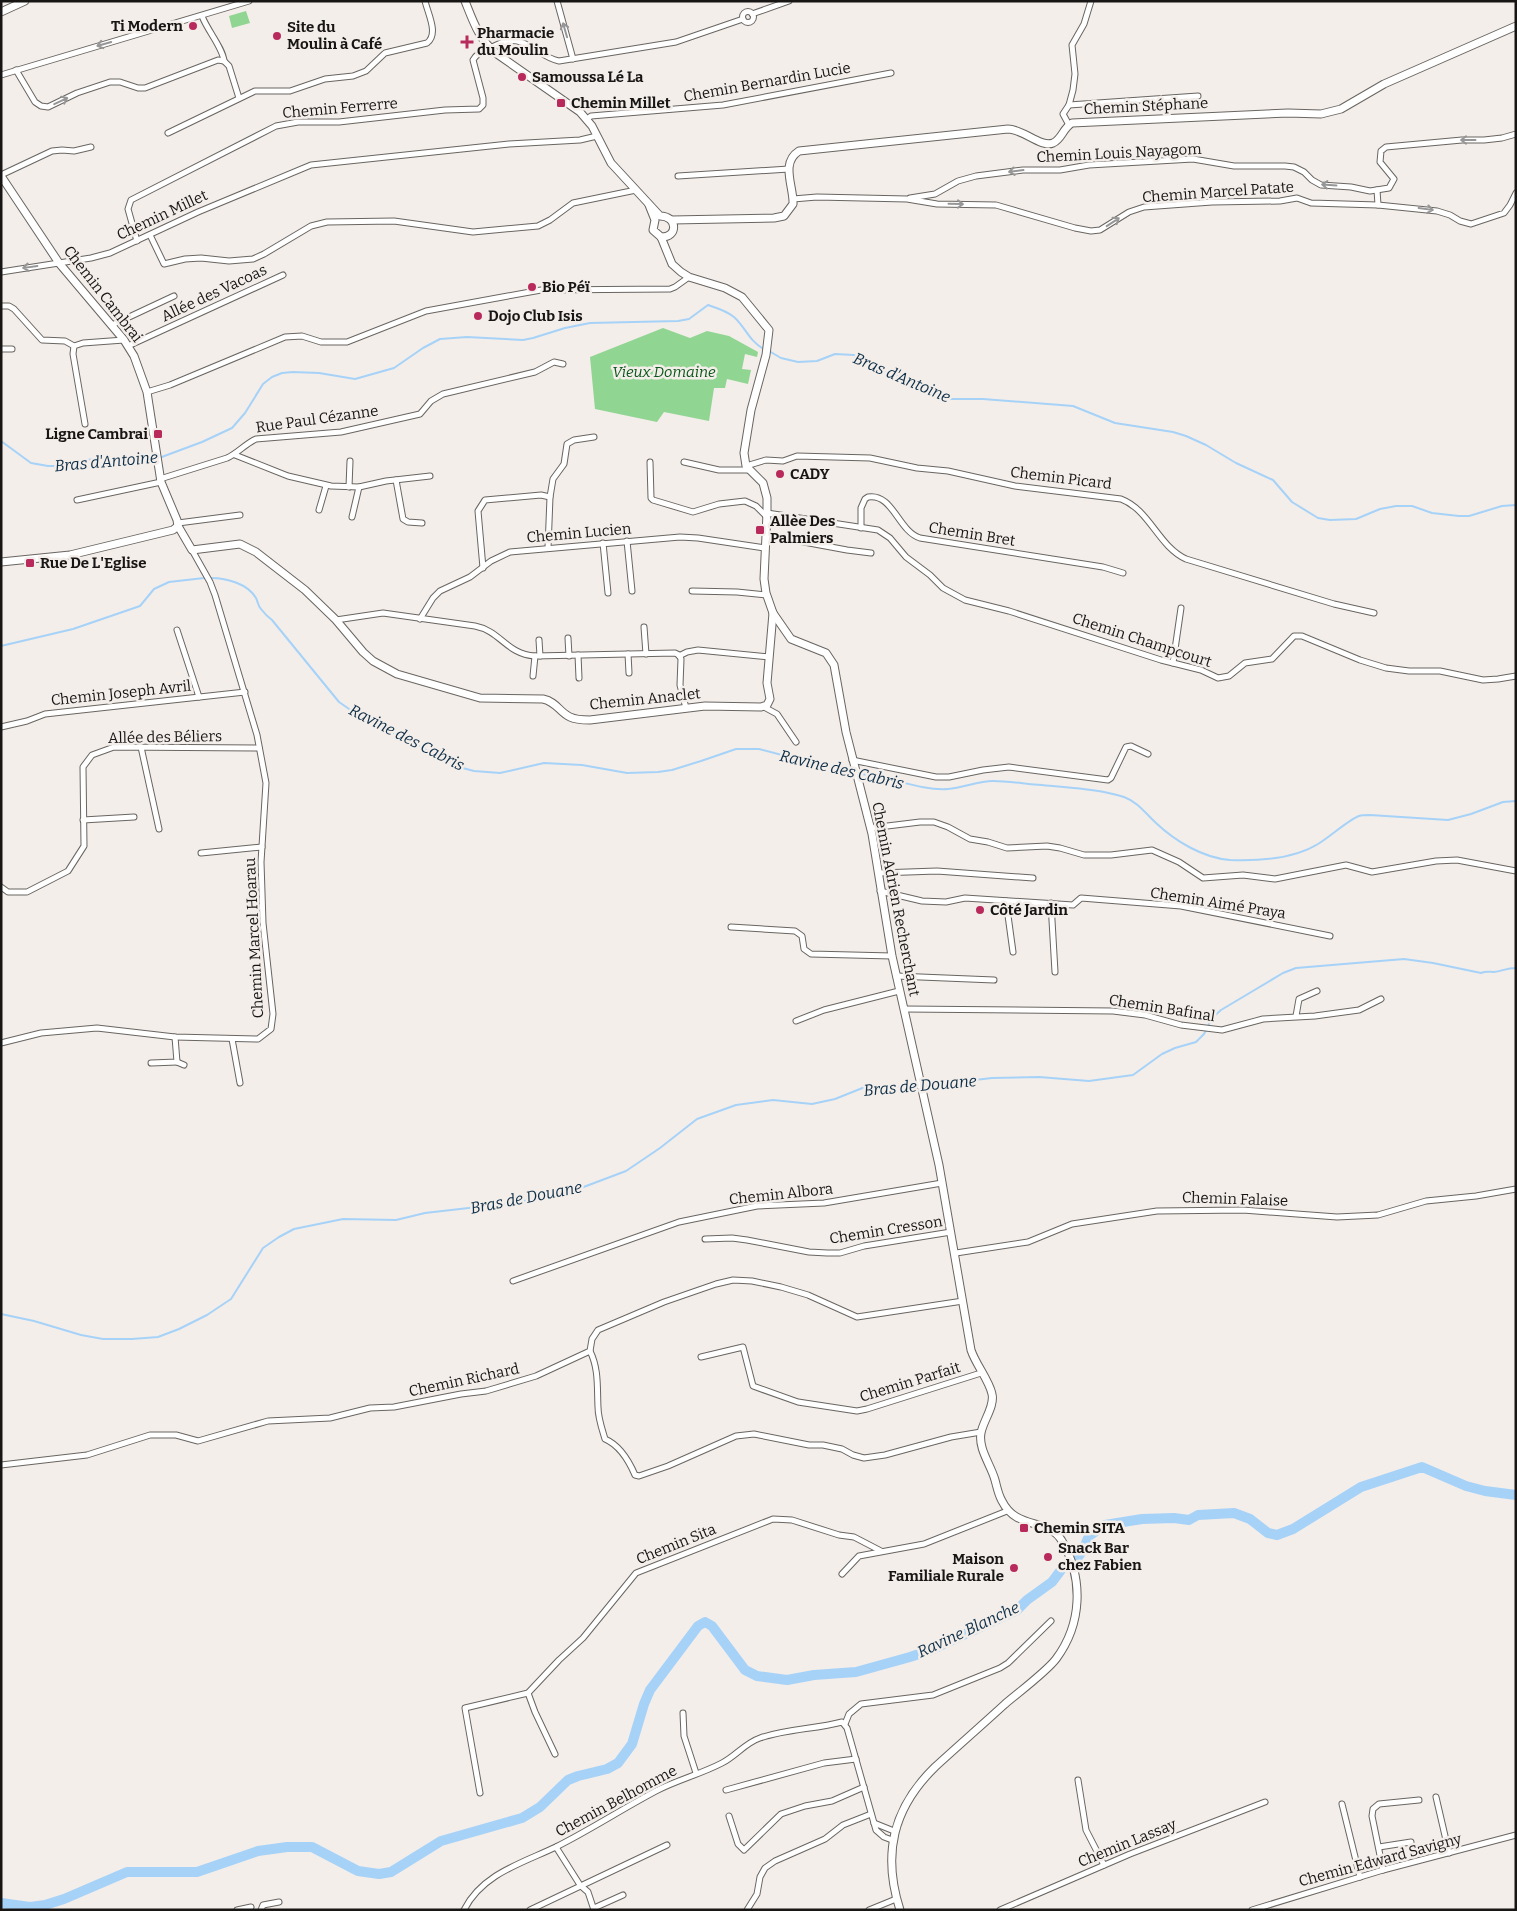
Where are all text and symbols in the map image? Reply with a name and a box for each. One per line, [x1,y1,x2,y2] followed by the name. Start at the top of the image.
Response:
[111,17,183,35] place label: Ti Modern
[287,18,382,53] place label: Site du Moulin à Café
[187,20,199,32] marker: Ti Modern
[560,23,569,39] one-way arrow
[477,24,554,59] place label: Pharmacie du Moulin
[271,30,283,42] marker: Site du Moulin à Café
[461,36,473,48] marker: Pharmacie du Moulin
[97,40,113,50] one-way arrow
[682,58,852,106] street label: Chemin Bernardin Lucie
[532,68,644,86] place label: Samoussa Lé La
[516,71,528,83] marker: Samoussa Lé La
[282,94,398,122] street label: Chemin Ferrerre
[571,94,671,112] place label: Chemin Millet
[1083,94,1209,118] street label: Chemin Stéphane
[54,95,69,105] one-way arrow
[555,97,567,109] marker: Chemin Millet
[1460,135,1476,145] one-way arrow
[1036,140,1203,166] street label: Chemin Louis Nayagom
[1009,166,1025,176] one-way arrow
[1141,178,1295,206] street label: Chemin Marcel Patate
[1321,180,1337,190] one-way arrow
[114,186,211,244] street label: Chemin Millet
[947,199,963,209] one-way arrow
[1418,204,1434,214] one-way arrow
[1105,217,1119,227] one-way arrow
[60,242,147,346] street label: Chemin Cambrai
[158,261,270,325] street label: Allée des Vacoas
[23,263,39,273] one-way arrow
[542,278,590,296] place label: Bio Péï
[526,281,538,293] marker: Bio Péï
[488,307,583,325] place label: Dojo Club Isis
[472,310,484,322] marker: Dojo Club Isis
[850,348,953,406] water label: Bras d'Antoine
[612,363,716,381] park label: Vieux Domaine
[255,401,379,437] street label: Rue Paul Cézanne
[45,425,148,443] place label: Ligne Cambrai
[152,428,164,440] marker: Ligne Cambrai
[54,448,159,475] water label: Bras d'Antoine
[1009,463,1113,493] street label: Chemin Picard
[790,465,830,483] place label: CADY
[774,468,786,480] marker: CADY
[770,512,835,547] place label: Allèe Des Palmiers
[927,518,1017,550] street label: Chemin Bret
[526,519,633,547] street label: Chemin Lucien
[754,524,766,536] marker: Allèe Des Palmiers
[40,554,146,572] place label: Rue De L'Eglise
[24,557,36,569] marker: Rue De L'Eglise
[1070,609,1215,671] street label: Chemin Champcourt
[50,677,192,709] street label: Chemin Joseph Avril
[589,684,702,714] street label: Chemin Anaclet
[346,700,468,775] water label: Ravine des Cabris
[108,727,222,747] street label: Allée des Béliers
[778,746,906,793] water label: Ravine des Cabris
[868,800,924,998] street label: Chemin Adrien Recherchant
[241,857,267,1019] street label: Chemin Marcel Hoarau
[1149,883,1287,923] street label: Chemin Aimé Praya
[990,901,1068,919] place label: Côté Jardin
[974,904,986,916] marker: Côté Jardin
[1108,991,1216,1025] street label: Chemin Bafinal
[863,1071,977,1100] water label: Bras de Douane
[469,1177,584,1218] water label: Bras de Douane
[728,1180,834,1208] street label: Chemin Albora
[1182,1188,1288,1210] street label: Chemin Falaise
[828,1212,944,1248] street label: Chemin Cresson
[857,1358,963,1406] street label: Chemin Parfait
[407,1359,521,1400] street label: Chemin Richard
[1034,1519,1125,1537] place label: Chemin SITA
[633,1520,719,1568] street label: Chemin Sita
[1018,1522,1030,1534] marker: Chemin SITA
[1058,1539,1142,1574] place label: Snack Bar chez Fabien
[888,1550,1004,1585] place label: Maison Familiale Rurale
[1042,1551,1054,1563] marker: Snack Bar chez Fabien
[1008,1562,1020,1574] marker: Maison Familiale Rurale
[914,1598,1022,1661] water label: Ravine Blanche
[552,1761,680,1841] street label: Chemin Belhomme
[1075,1815,1179,1871] street label: Chemin Lassay
[1297,1830,1463,1890] street label: Chemin Edward Savigny

